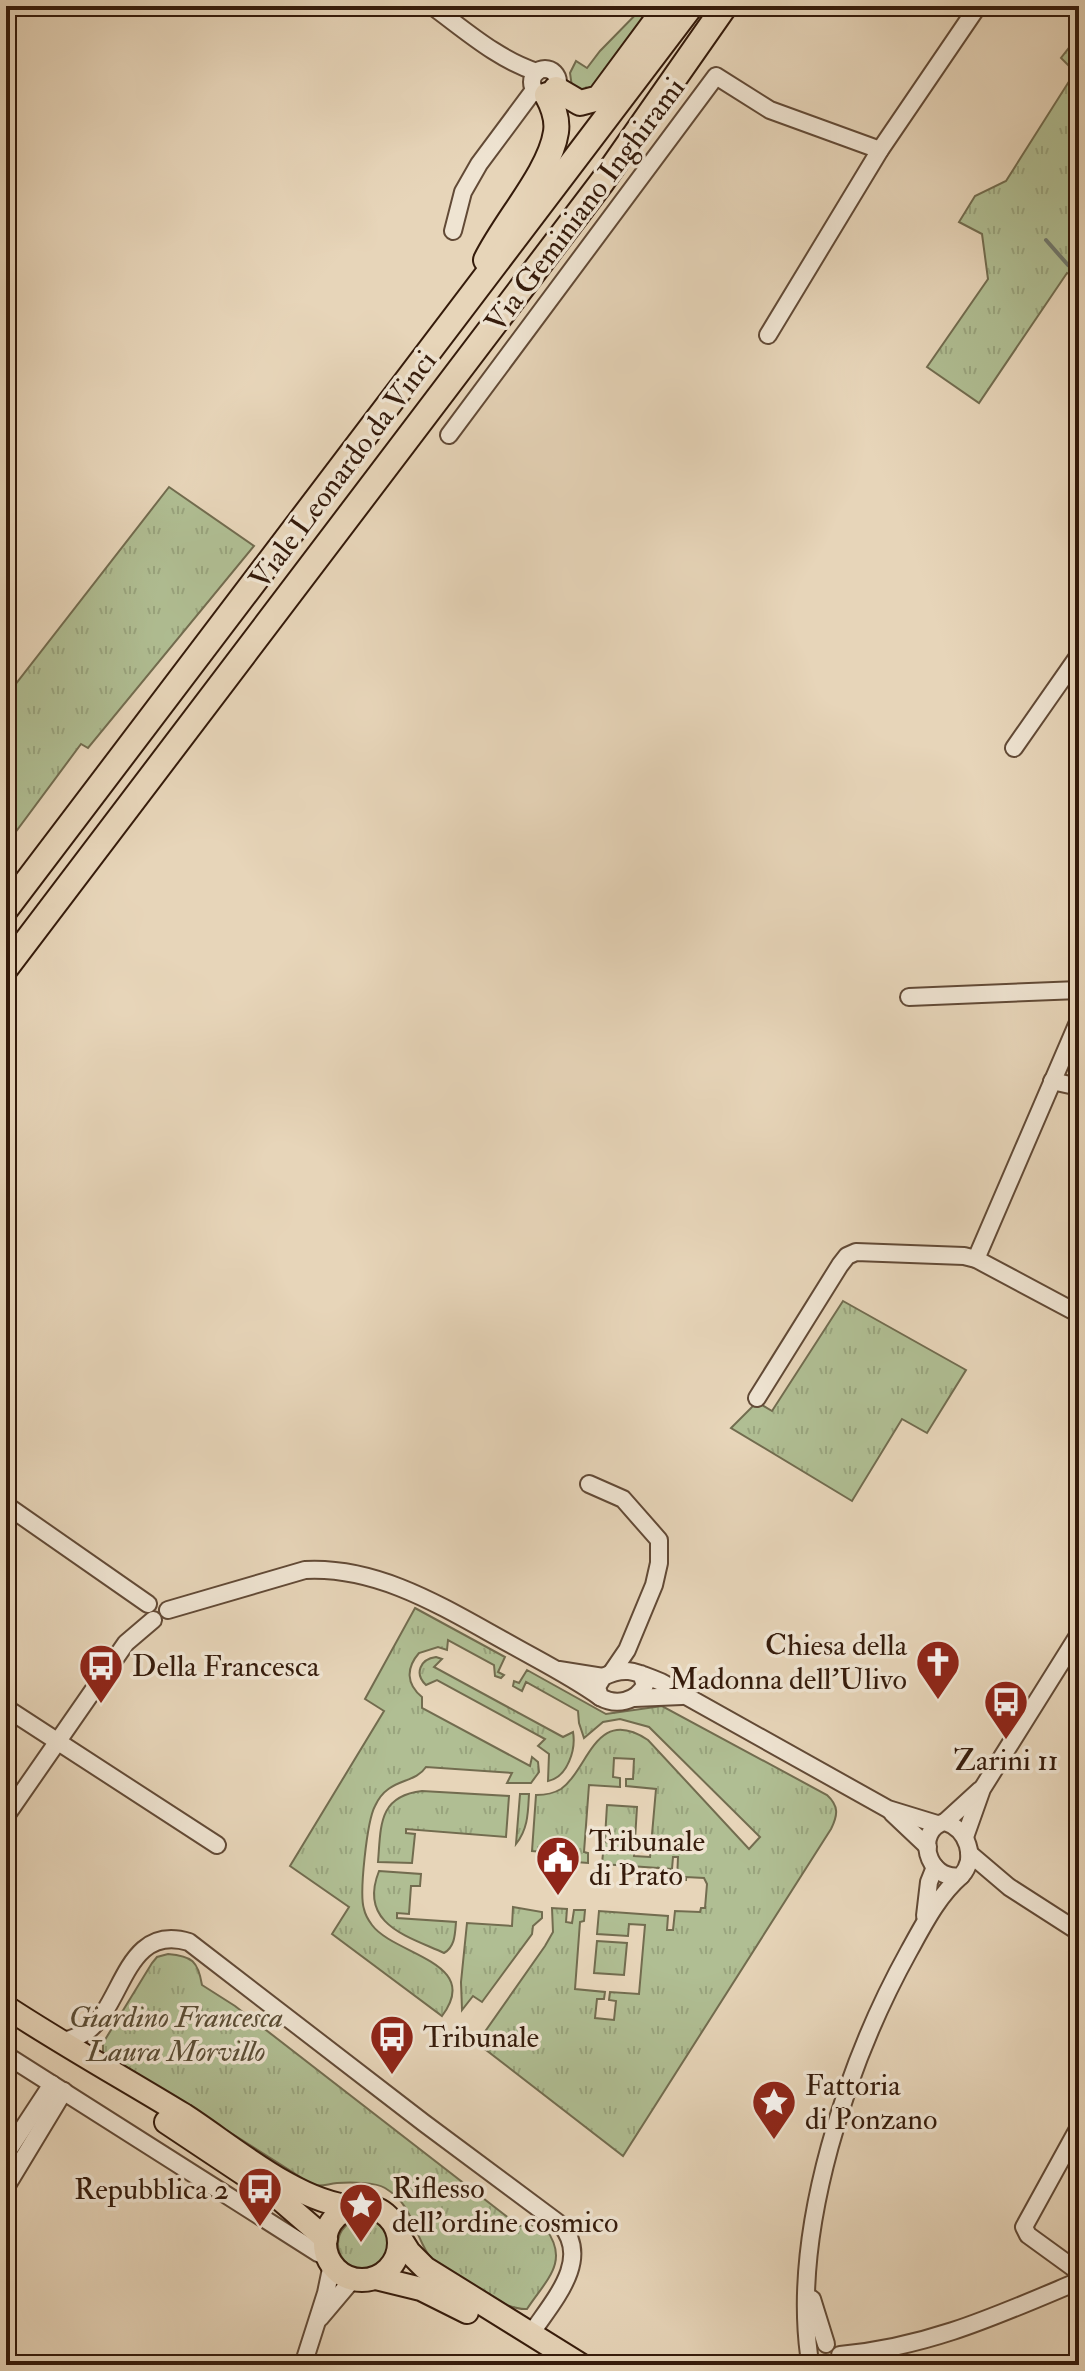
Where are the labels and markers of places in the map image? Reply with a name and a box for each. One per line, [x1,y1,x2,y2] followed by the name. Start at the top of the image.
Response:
[669,1627,908,1698] place label: Chiesa della Madonna dell'Ulivo
[914,1638,962,1701] church icon: Chiesa della Madonna dell'Ulivo
[77,1642,125,1705] bus stop icon: Della Francesca
[132,1648,320,1685] place label: Della Francesca
[982,1678,1030,1741] bus stop icon: Zarini 11
[953,1742,1059,1779] place label: Zarini 11
[589,1823,705,1894] place label: Tribunale di Prato
[534,1834,582,1897] public building icon: Tribunale di Prato
[368,2013,416,2076] bus stop icon: Tribunale
[423,2019,539,2056] place label: Tribunale
[805,2067,937,2138] place label: Fattoria di Ponzano
[750,2078,798,2141] place icon: Fattoria di Ponzano
[236,2165,284,2228] bus stop icon: Repubblica 2
[392,2170,618,2241] place label: Riflesso dell'ordine cosmico
[74,2171,229,2208] place label: Repubblica 2
[337,2181,385,2244] place icon: Riflesso dell'ordine cosmico

